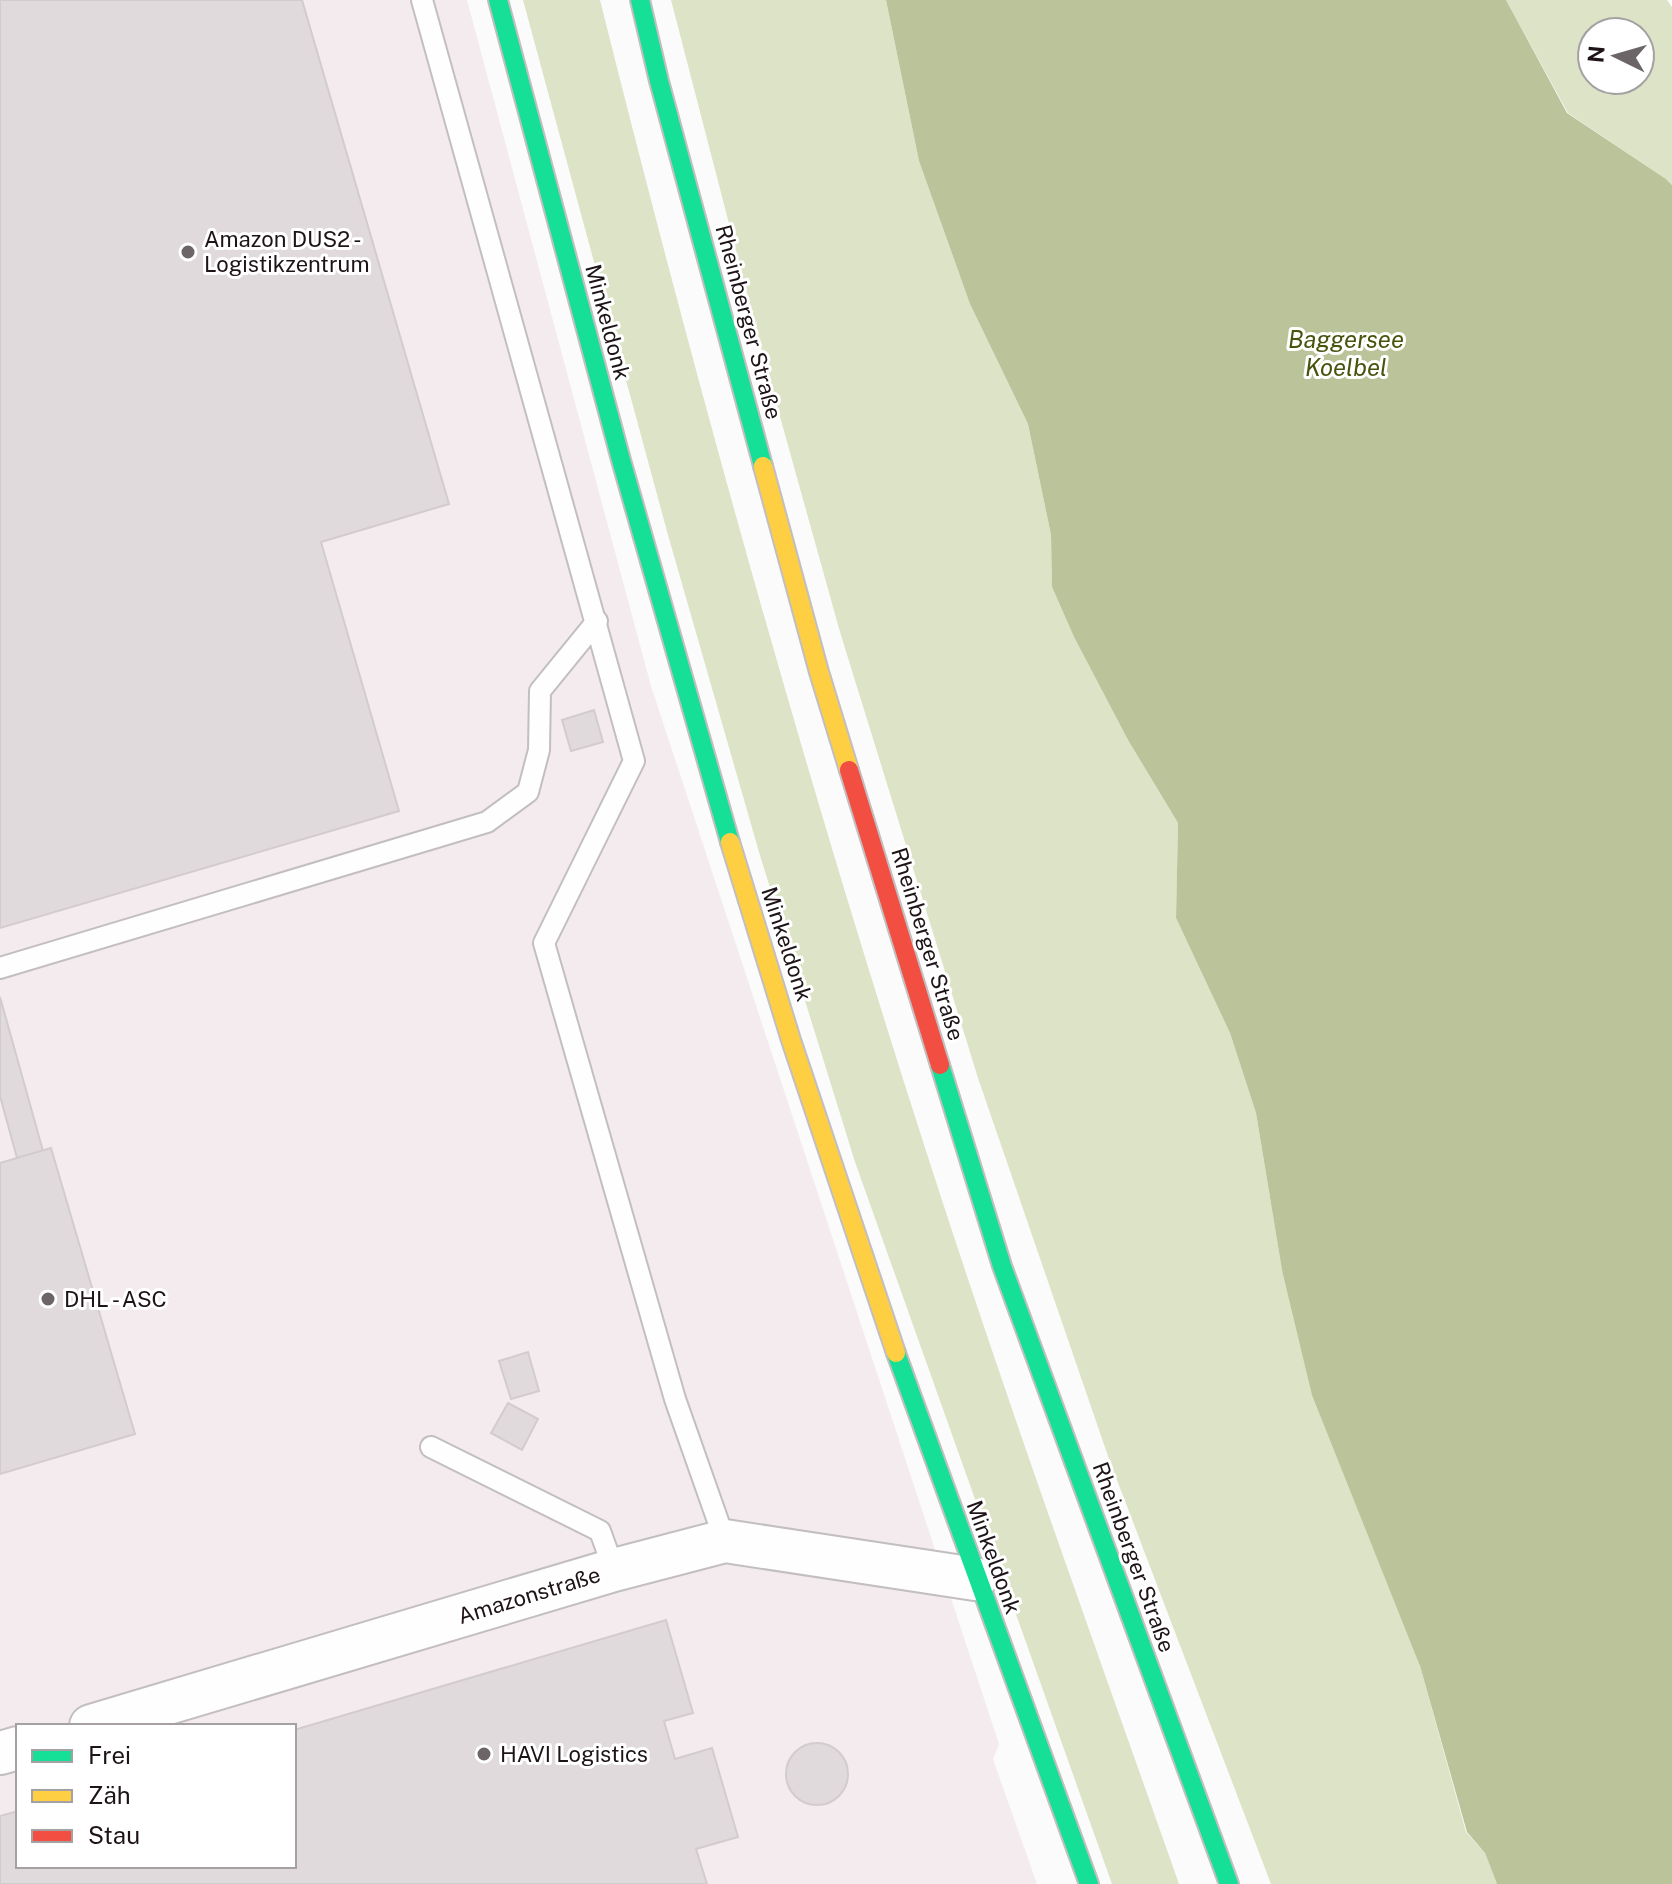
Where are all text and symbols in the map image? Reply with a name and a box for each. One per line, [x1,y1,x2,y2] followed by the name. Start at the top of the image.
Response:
[1576,16,1656,96] north arrow
[1582,45,1610,64] text: N
[711,222,787,422] street label: Rheinberger Straße
[204,226,369,277] place label: Amazon DUS2 - Logistikzentrum
[179,243,197,261] marker: Amazon DUS2 - Logistikzentrum
[580,261,636,383] street label: Minkeldonk
[1288,325,1404,381] water label: Baggersee Koelbel
[886,844,970,1044] street label: Rheinberger Straße
[756,883,818,1005] street label: Minkeldonk
[64,1286,167,1312] place label: DHL - ASC
[39,1290,57,1308] marker: DHL - ASC
[1088,1458,1180,1656] street label: Rheinberger Straße
[961,1497,1027,1617] street label: Minkeldonk
[455,1561,603,1629] street label: Amazonstraße
[16,1724,296,1868] legend
[88,1741,131,1769] text: Frei
[500,1741,648,1767] place label: HAVI Logistics
[475,1745,493,1763] marker: HAVI Logistics
[88,1781,131,1809] text: Zäh
[88,1821,140,1849] text: Stau

